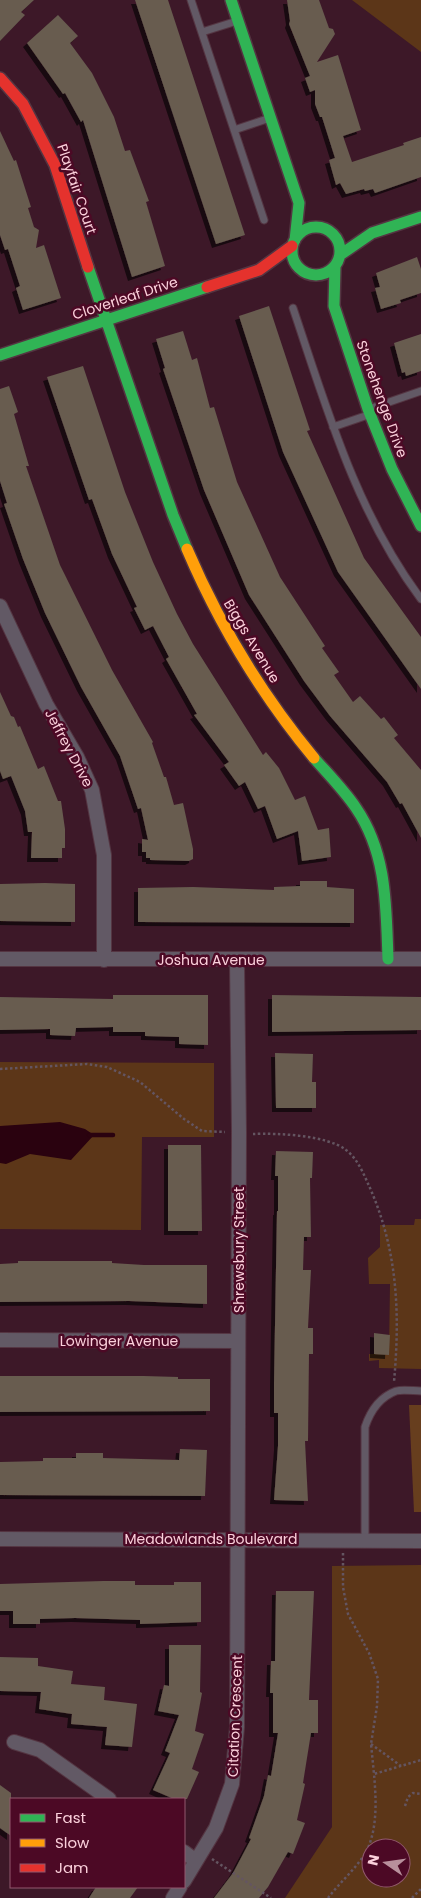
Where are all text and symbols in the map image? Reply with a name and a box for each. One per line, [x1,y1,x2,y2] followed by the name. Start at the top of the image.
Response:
[52,141,102,237] street label: Playfair Court
[70,271,181,325] street label: Cloverleaf Drive
[351,338,413,461] street label: Stonehenge Drive
[219,595,285,687] street label: Biggs Avenue
[40,705,98,791] street label: Jeffrey Drive
[157,950,265,970] street label: Joshua Avenue
[229,1187,249,1313] street label: Shrewsbury Street
[60,1331,179,1351] street label: Lowinger Avenue
[124,1529,298,1549] street label: Meadowlands Boulevard
[223,1655,247,1777] street label: Citation Crescent
[10,1798,185,1888] legend
[55,1807,86,1828] text: Fast
[55,1832,90,1853] text: Slow
[361,1838,411,1888] north arrow
[362,1853,384,1867] text: N
[55,1857,89,1878] text: Jam

